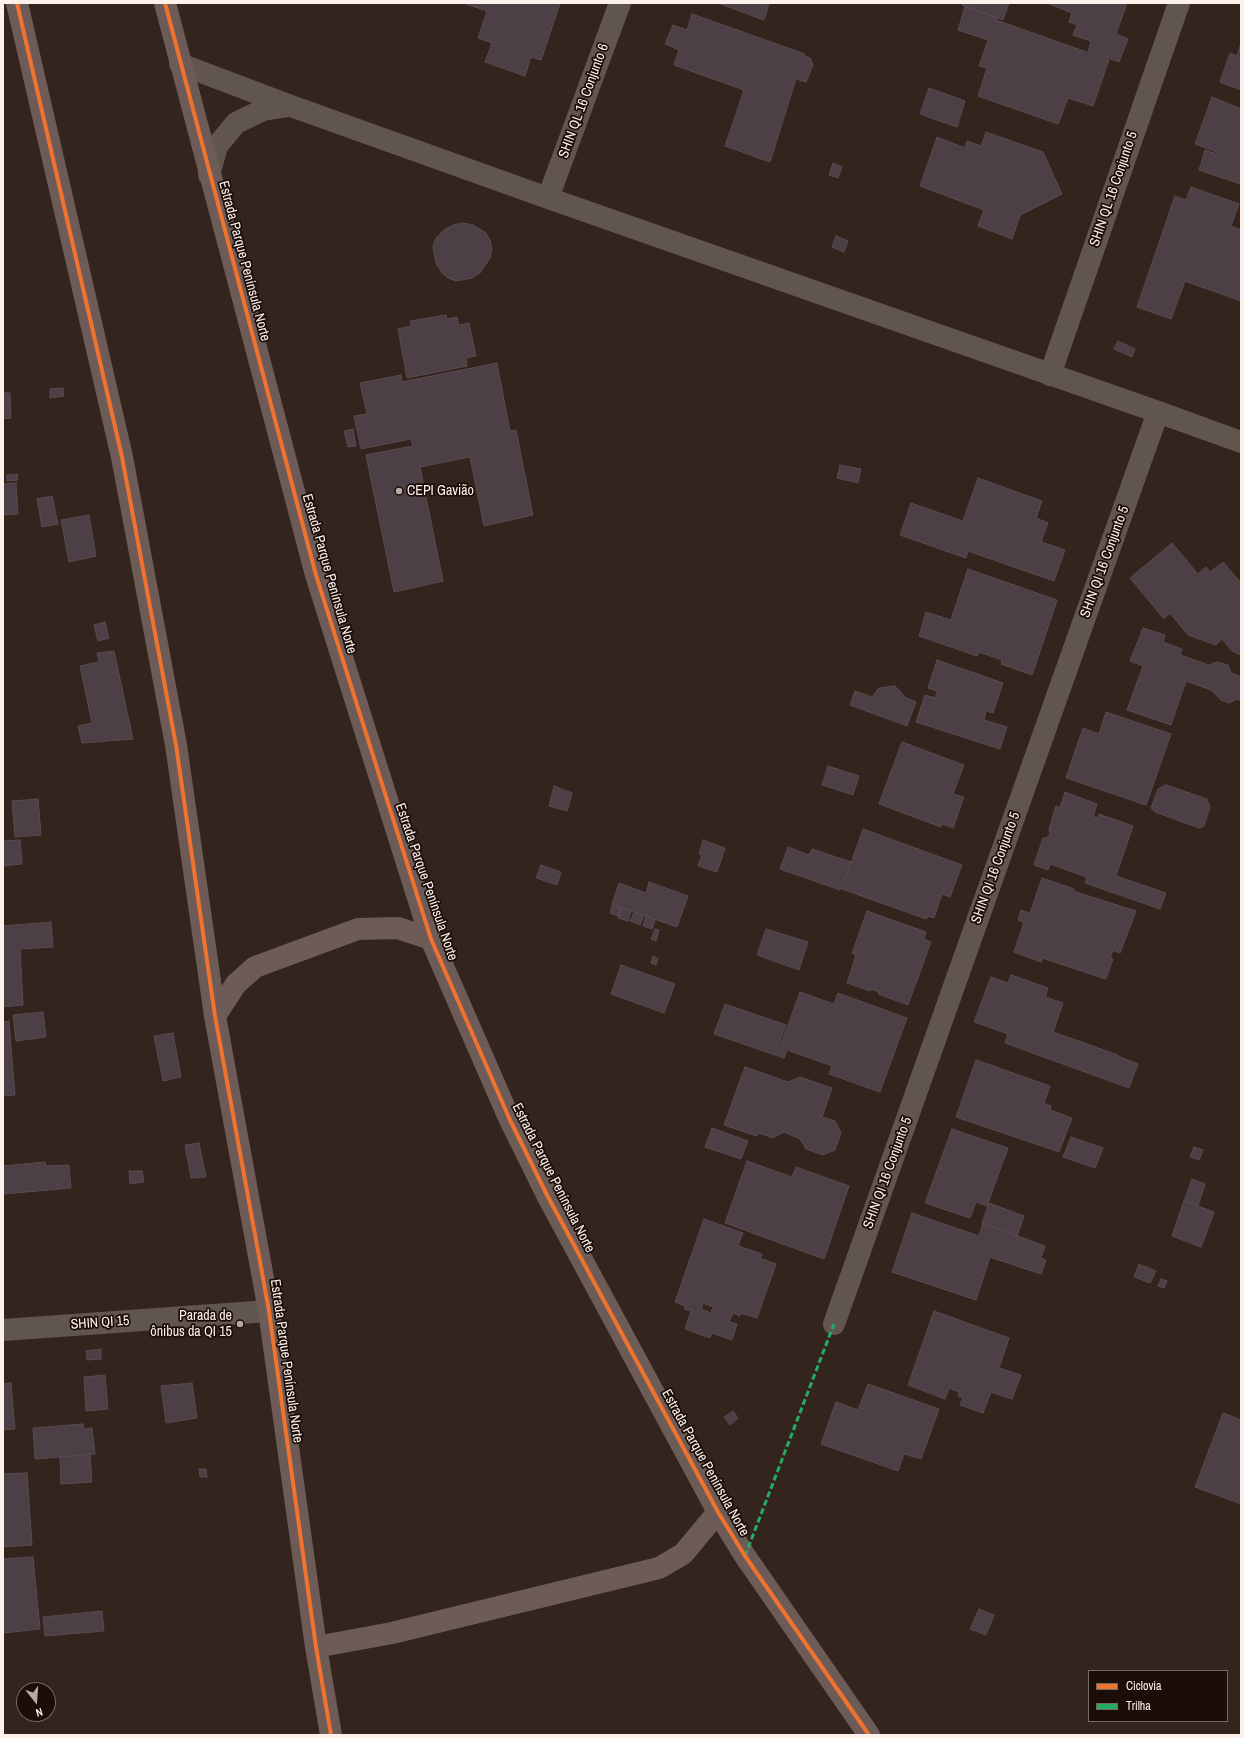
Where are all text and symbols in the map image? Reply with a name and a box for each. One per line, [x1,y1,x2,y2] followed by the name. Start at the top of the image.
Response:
[555,41,613,161] street label: SHIN QL 16 Conjunto 6
[1086,129,1142,249] street label: SHIN QL 16 Conjunto 5
[214,179,274,343] street label: Estrada Parque Península Norte
[407,483,474,499] place label: CEPI Gavião
[394,486,404,496] marker: CEPI Gavião
[298,492,360,656] street label: Estrada Parque Península Norte
[1077,504,1133,620] street label: SHIN QI 16 Conjunto 5
[391,801,461,963] street label: Estrada Parque Península Norte
[968,810,1024,926] street label: SHIN QI 16 Conjunto 5
[508,1101,598,1255] street label: Estrada Parque Península Norte
[860,1115,916,1231] street label: SHIN QI 16 Conjunto 5
[266,1278,306,1444] street label: Estrada Parque Península Norte
[150,1308,232,1340] place label: Parada de ônibus da QI 15
[70,1313,130,1333] street label: SHIN QI 15
[235,1319,245,1329] marker: Parada de ônibus da QI 15
[658,1387,752,1539] street label: Estrada Parque Península Norte
[1088,1670,1228,1722] legend
[1126,1678,1162,1694] text: Ciclovia
[16,1682,56,1722] north arrow
[1126,1698,1151,1714] text: Trilha
[34,1705,44,1720] text: N

